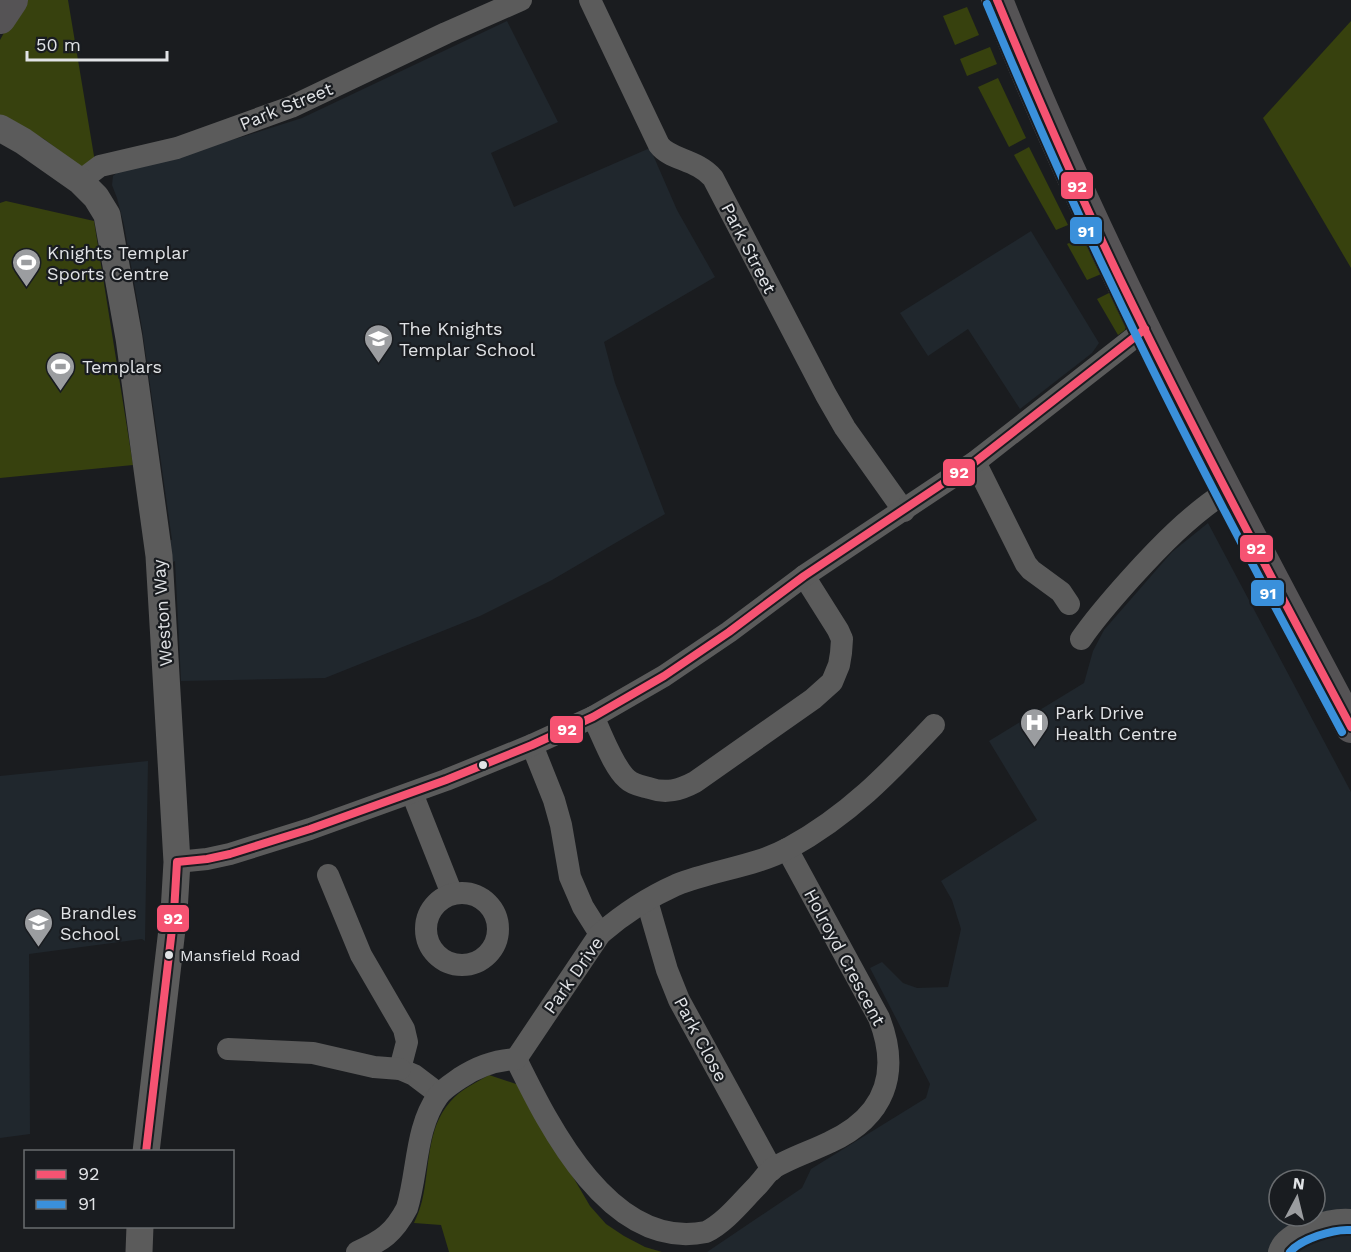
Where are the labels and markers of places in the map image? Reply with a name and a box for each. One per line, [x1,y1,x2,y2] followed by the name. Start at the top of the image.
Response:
[47,242,189,284] place label: Knights Templar Sports Centre
[10,246,42,288] sports icon: Knights Templar Sports Centre
[399,318,536,360] place label: The Knights Templar School
[362,322,394,364] school or university icon: The Knights Templar School
[45,350,77,392] sports icon: Templars
[82,356,162,377] place label: Templars
[1055,702,1177,744] place label: Park Drive Health Centre
[1018,706,1050,748] hospital icon: Park Drive Health Centre
[477,759,489,771] unlabelled marker
[60,902,137,944] place label: Brandles School
[23,906,55,948] school or university icon: Brandles School
[180,946,300,965] place label: Mansfield Road
[163,949,175,961] marker: Mansfield Road

